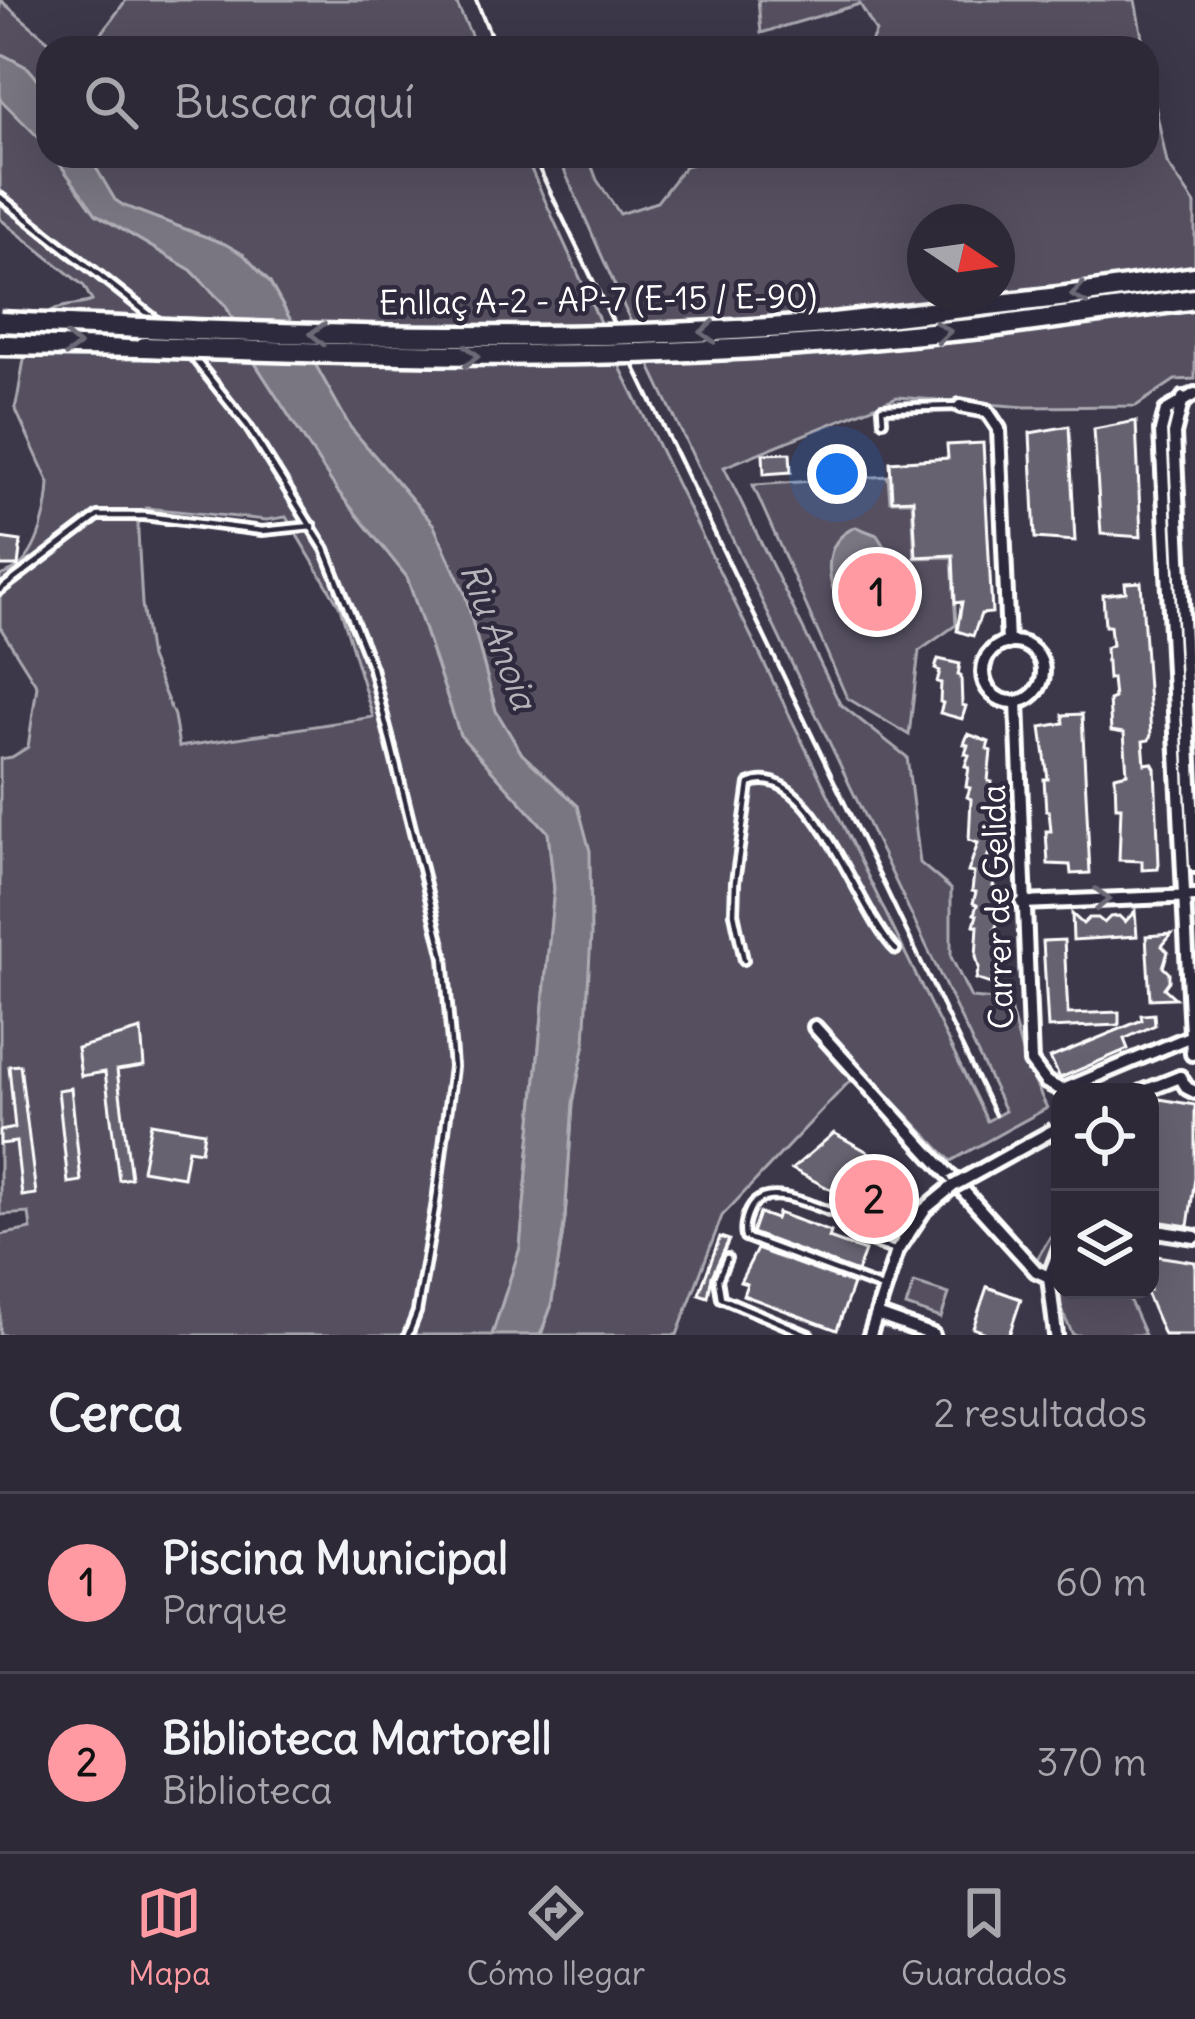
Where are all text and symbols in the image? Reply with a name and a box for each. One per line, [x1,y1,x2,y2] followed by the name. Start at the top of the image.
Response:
[36,36,1159,168] search box
[78,69,144,135] icon: search
[174,74,414,130] text: Buscar aquí
[907,204,1015,312] north arrow
[379,274,817,324] street label: Enllaç A-2 - AP-7 (E-15 / E-90)
[1070,280,1089,306] one-way arrow
[698,319,717,345] one-way arrow
[934,320,953,346] one-way arrow
[308,321,327,347] one-way arrow
[63,331,82,357] one-way arrow
[463,343,481,369] one-way arrow
[807,444,867,504] your location
[838,547,916,637] pin: 1
[450,557,548,718] water label: Riu Anoia
[972,784,1022,1030] street label: Carrer de Gelida
[1093,886,1112,912] one-way arrow
[1051,1083,1159,1299] map controls
[1051,1083,1159,1191] button: locate
[835,1154,913,1244] pin: 2
[1051,1191,1159,1299] button: layers
[48,1381,183,1445] text: Cerca
[933,1389,1147,1438] text: 2 resultados
[162,1530,508,1586] text: Piscina Municipal
[79,1558,95,1607] text: 1
[1055,1558,1147,1607] text: 60 m
[162,1586,287,1635] text: Parque
[162,1710,552,1766] text: Biblioteca Martorell
[76,1738,98,1787] text: 2
[1037,1738,1147,1787] text: 370 m
[162,1766,332,1815] text: Biblioteca
[128,1880,211,1994] tab: Mapa
[467,1880,645,1994] tab: Cómo llegar
[901,1880,1067,1994] tab: Guardados

